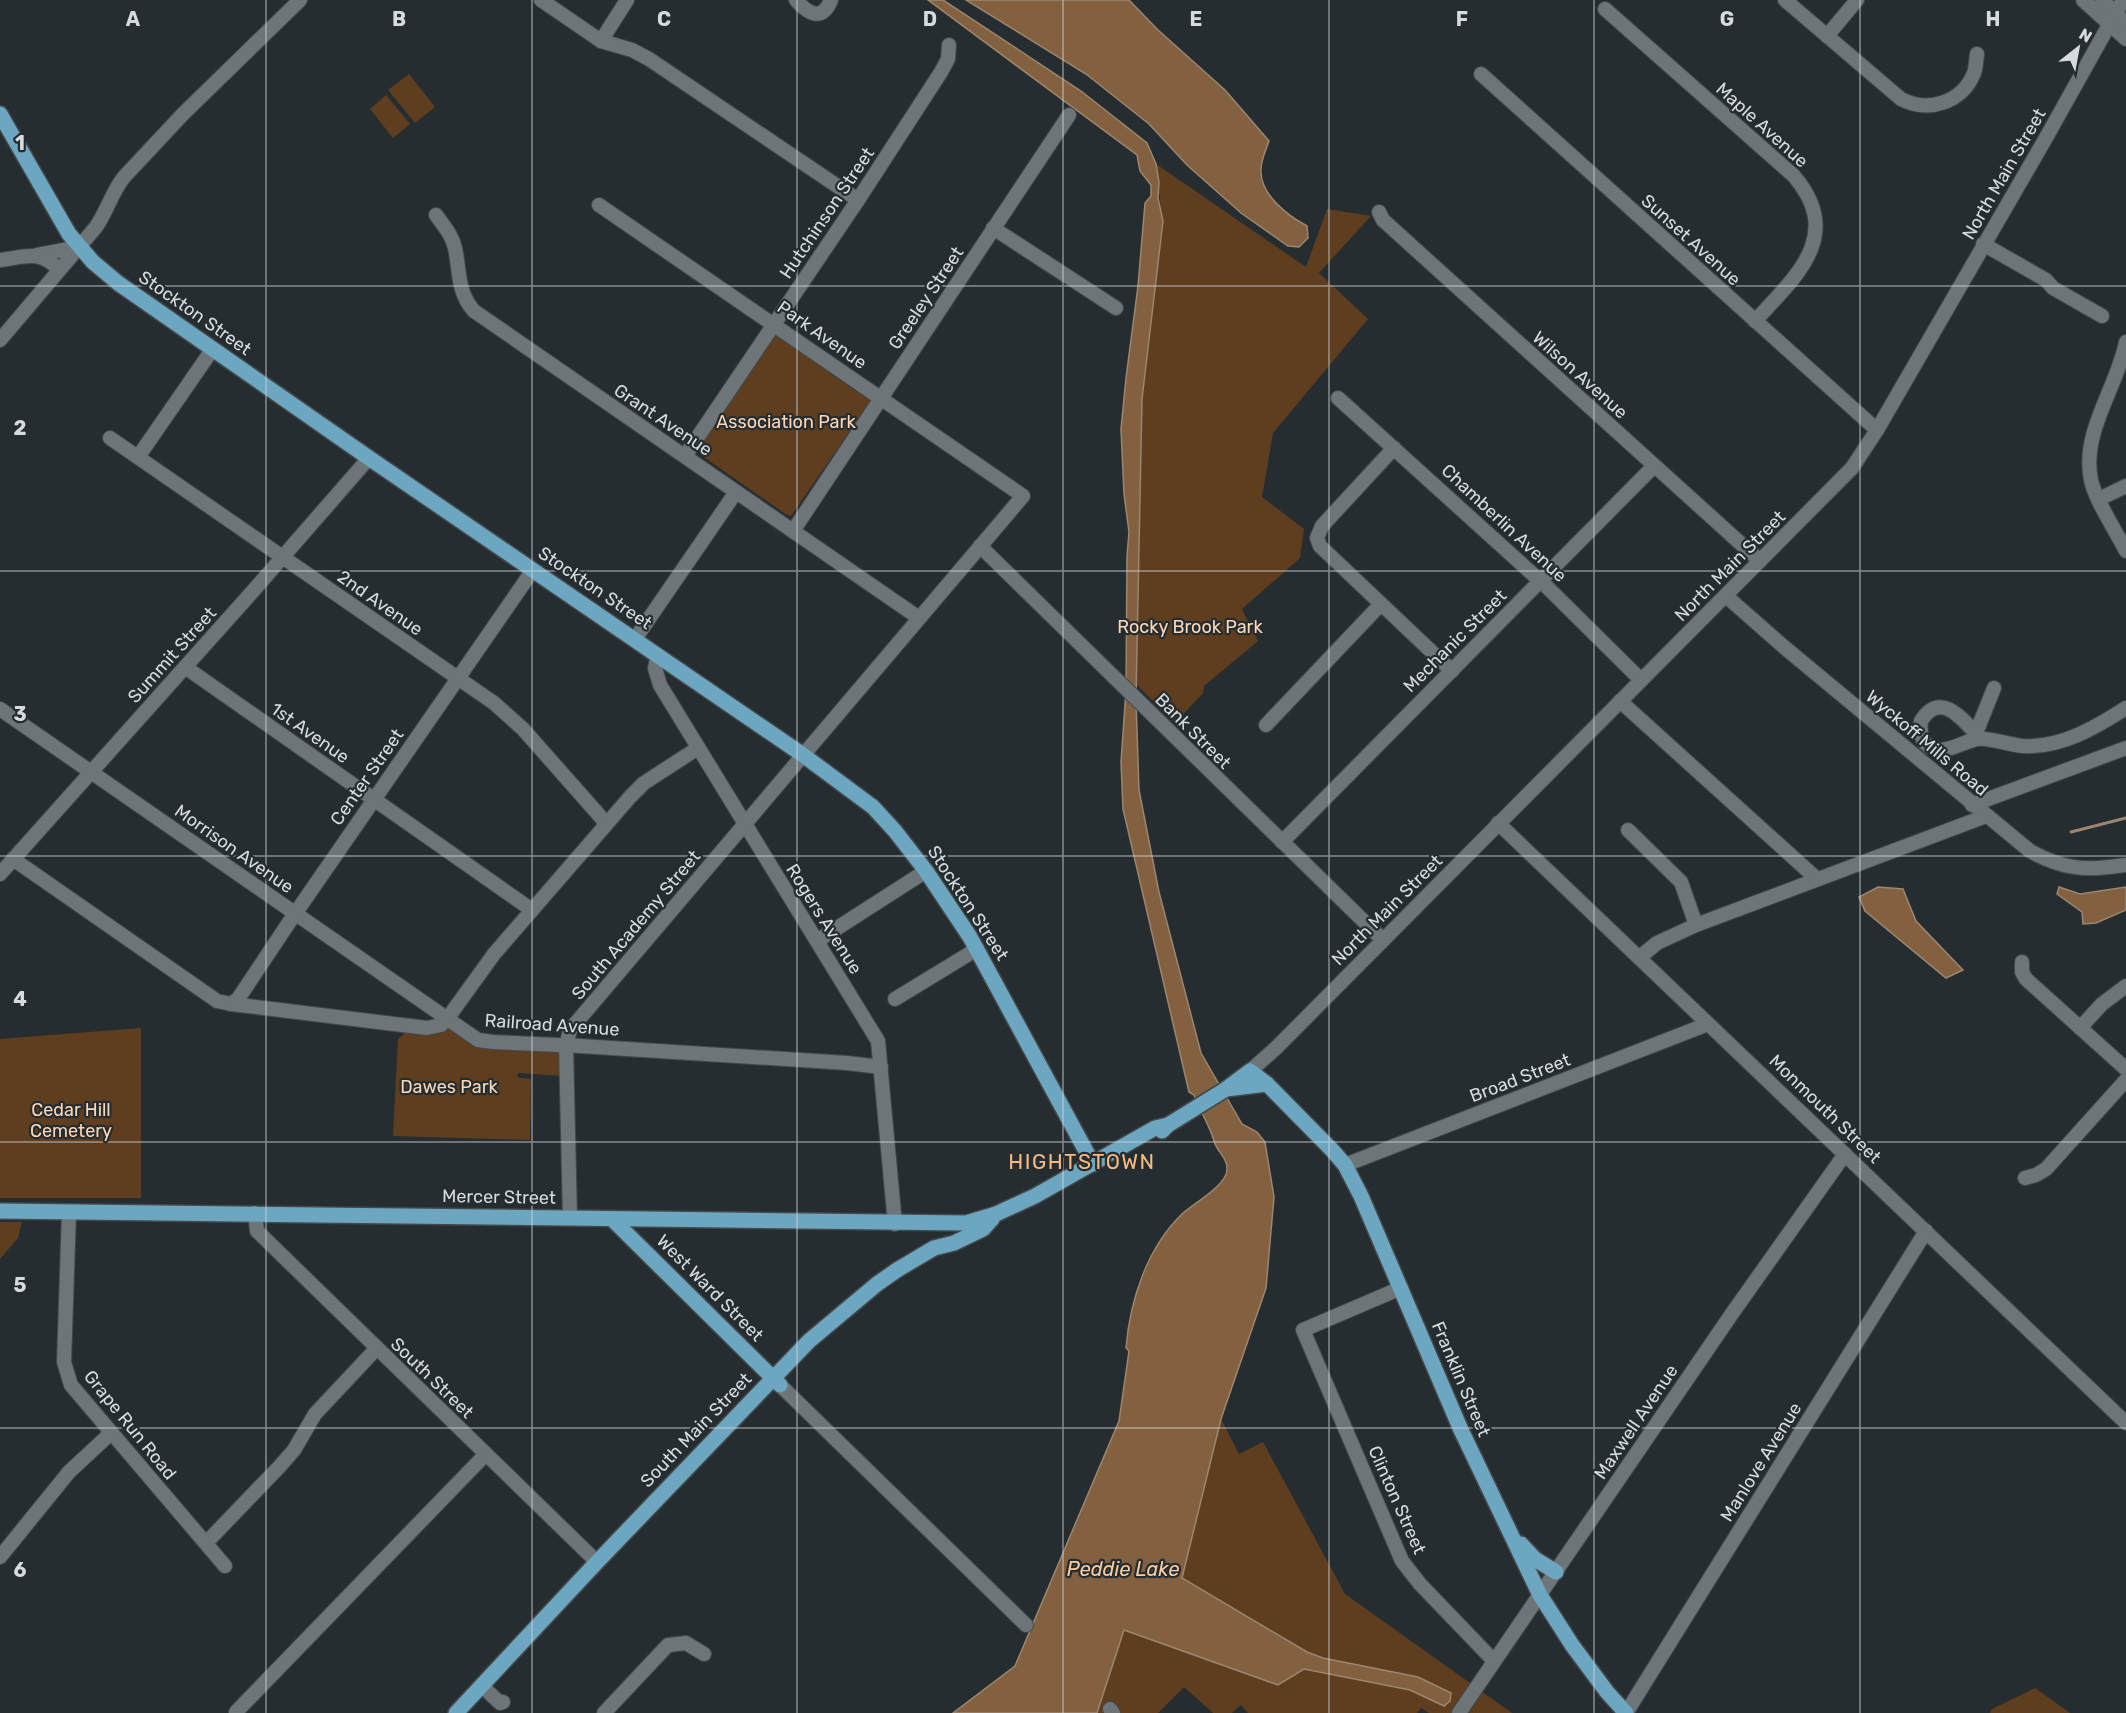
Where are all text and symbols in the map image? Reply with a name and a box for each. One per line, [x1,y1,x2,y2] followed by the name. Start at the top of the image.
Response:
[126,7,141,31] text: A
[392,7,406,31] text: B
[657,7,671,31] text: C
[923,7,937,31] text: D
[1190,7,1202,31] text: E
[1456,7,1468,31] text: F
[1720,7,1734,31] text: G
[1986,7,2000,31] text: H
[2048,18,2108,78] north arrow
[2076,24,2095,47] text: N
[1711,78,1813,172] street label: Maple Avenue
[1957,104,2051,244] street label: North Main Street
[15,131,25,155] text: 1
[775,143,879,283] street label: Hutchinson Street
[1637,190,1745,290] street label: Sunset Avenue
[884,242,968,354] street label: Greeley Street
[134,266,256,360] street label: Stockton Street
[773,296,871,374] street label: Park Avenue
[1528,326,1632,424] street label: Wilson Avenue
[610,379,716,461] street label: Grant Avenue
[716,411,856,433] park label: Association Park
[14,416,27,440] text: 2
[1437,459,1571,587] street label: Chamberlin Avenue
[1670,506,1790,626] street label: North Main Street
[534,542,656,634] street label: Stockton Street
[333,566,427,640] street label: 2nd Avenue
[1399,585,1511,697] street label: Mechanic Street
[123,602,221,708] street label: Summit Street
[1117,616,1263,638] park label: Rocky Brook Park
[1861,685,1993,801] street label: Wyckoff Mills Road
[1150,688,1236,774] street label: Bank Street
[266,698,354,768] street label: 1st Avenue
[13,702,27,726] text: 3
[326,724,408,830] street label: Center Street
[170,800,298,898] street label: Morrison Avenue
[923,841,1013,965] street label: Stockton Street
[567,846,705,1004] street label: South Academy Street
[1327,850,1447,970] street label: North Main Street
[781,860,867,978] street label: Rogers Avenue
[13,987,27,1011] text: 4
[484,1009,620,1041] street label: Railroad Avenue
[1467,1049,1573,1107] street label: Broad Street
[1764,1050,1886,1168] street label: Monmouth Street
[400,1076,499,1098] park label: Dawes Park
[30,1099,112,1142] park label: Cedar Hill Cemetery
[1008,1149,1156,1174] district label: HIGHTSTOWN
[442,1185,556,1209] street label: Mercer Street
[652,1230,768,1346] street label: West Ward Street
[14,1273,27,1297] text: 5
[1427,1318,1495,1440] street label: Franklin Street
[386,1333,478,1423] street label: South Street
[1589,1360,1683,1484] street label: Maxwell Avenue
[79,1366,181,1484] street label: Grape Run Road
[636,1368,756,1492] street label: South Main Street
[1716,1398,1806,1526] street label: Manlove Avenue
[1363,1442,1431,1558] street label: Clinton Street
[1067,1557,1179,1581] water label: Peddie Lake
[13,1558,27,1582] text: 6

